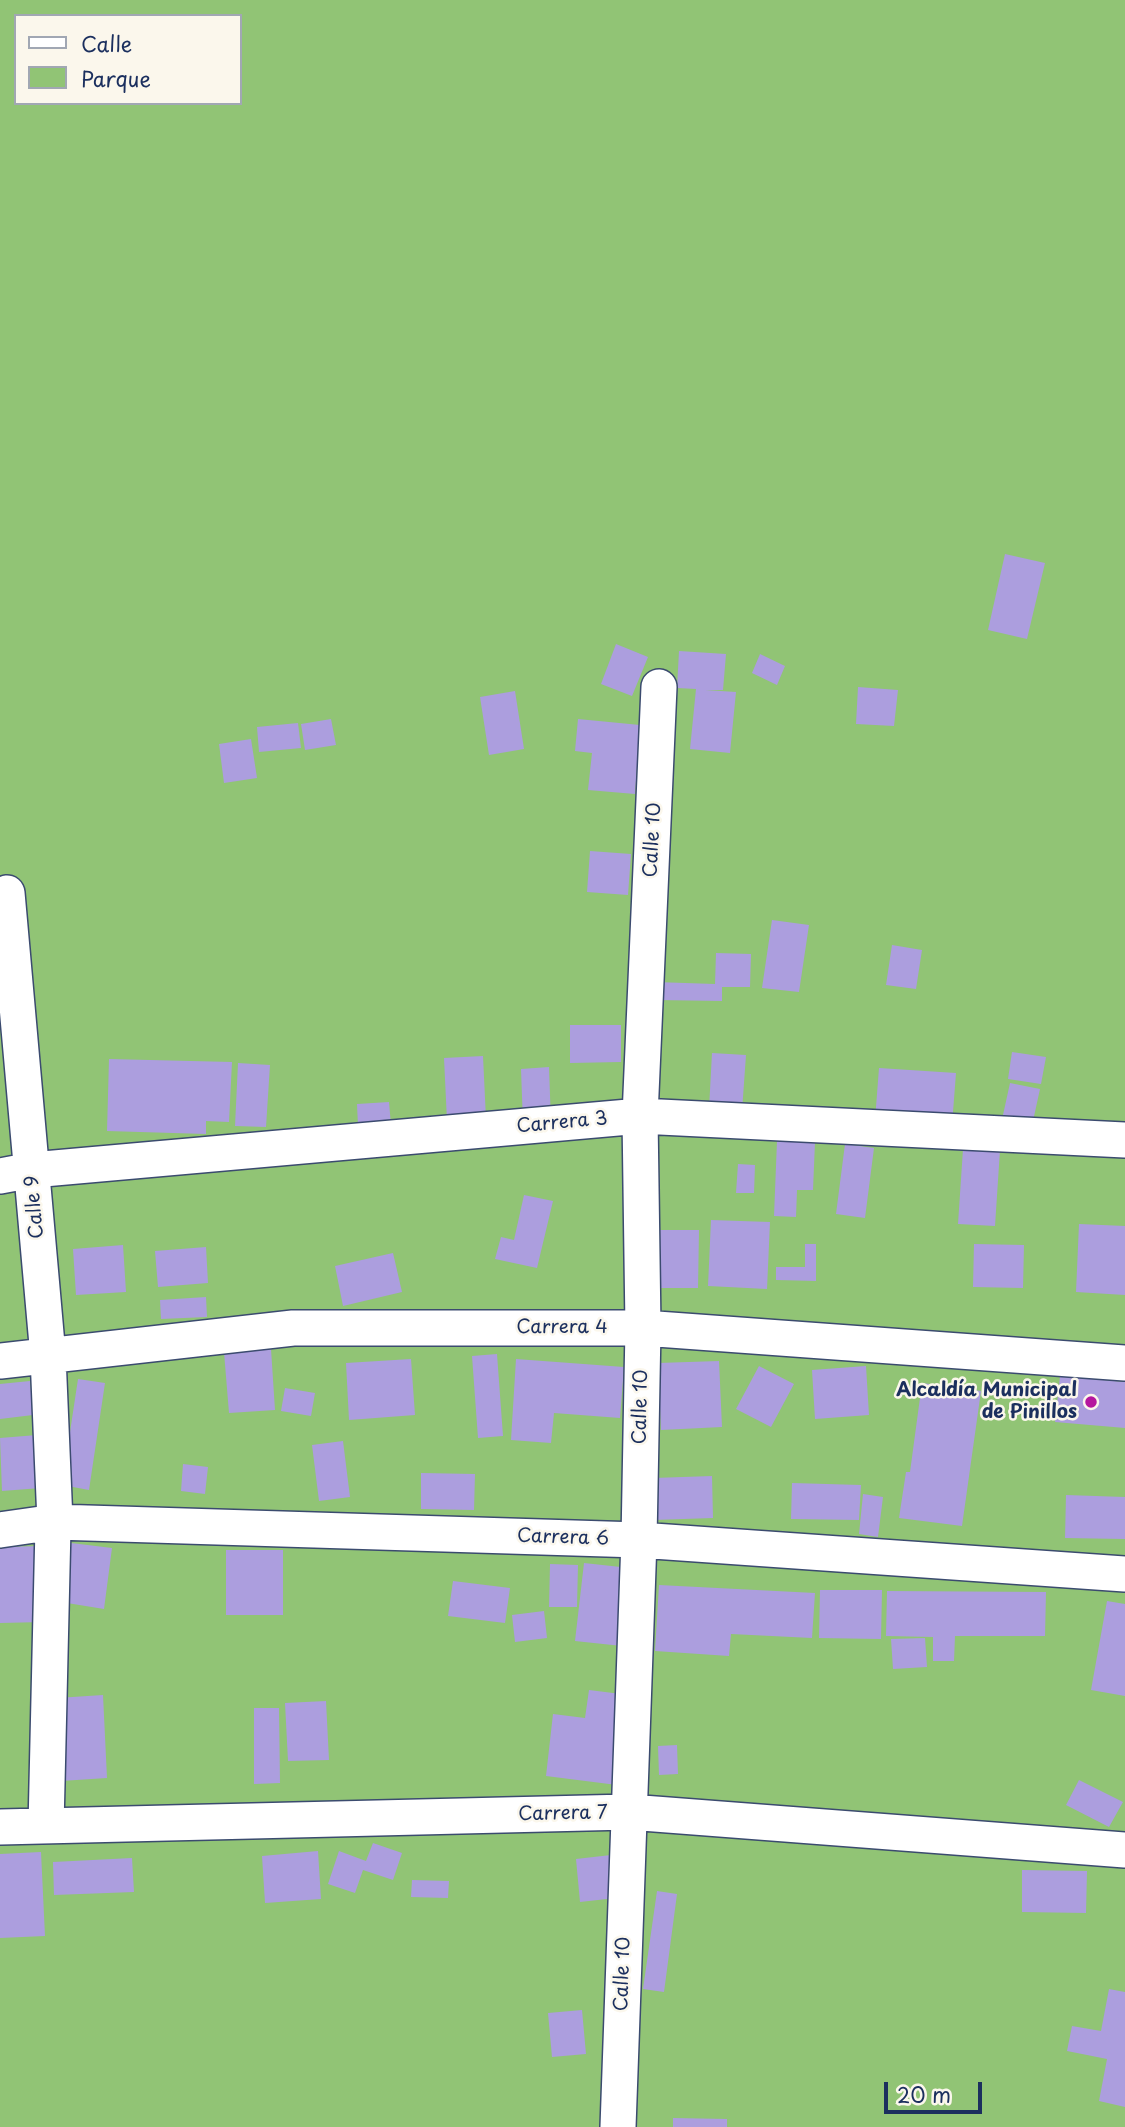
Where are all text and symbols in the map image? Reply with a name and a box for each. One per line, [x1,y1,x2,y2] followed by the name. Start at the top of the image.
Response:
[14,14,242,105] legend
[81,27,132,59] text: Calle
[81,62,151,94] text: Parque
[640,802,666,878] street label: Calle 10
[515,1108,609,1138] street label: Carrera 3
[21,1174,49,1240] street label: Calle 9
[516,1317,608,1339] street label: Carrera 4
[629,1369,653,1445] street label: Calle 10
[896,1380,1077,1424] place label: Alcaldía Municipal de Pinillos
[1083,1394,1099,1410] marker: Alcaldía Municipal de Pinillos
[517,1525,609,1551] street label: Carrera 6
[518,1802,608,1826] street label: Carrera 7
[610,1936,636,2012] street label: Calle 10
[887,2068,985,2112] scale bar
[897,2078,951,2110] text: 20 m

